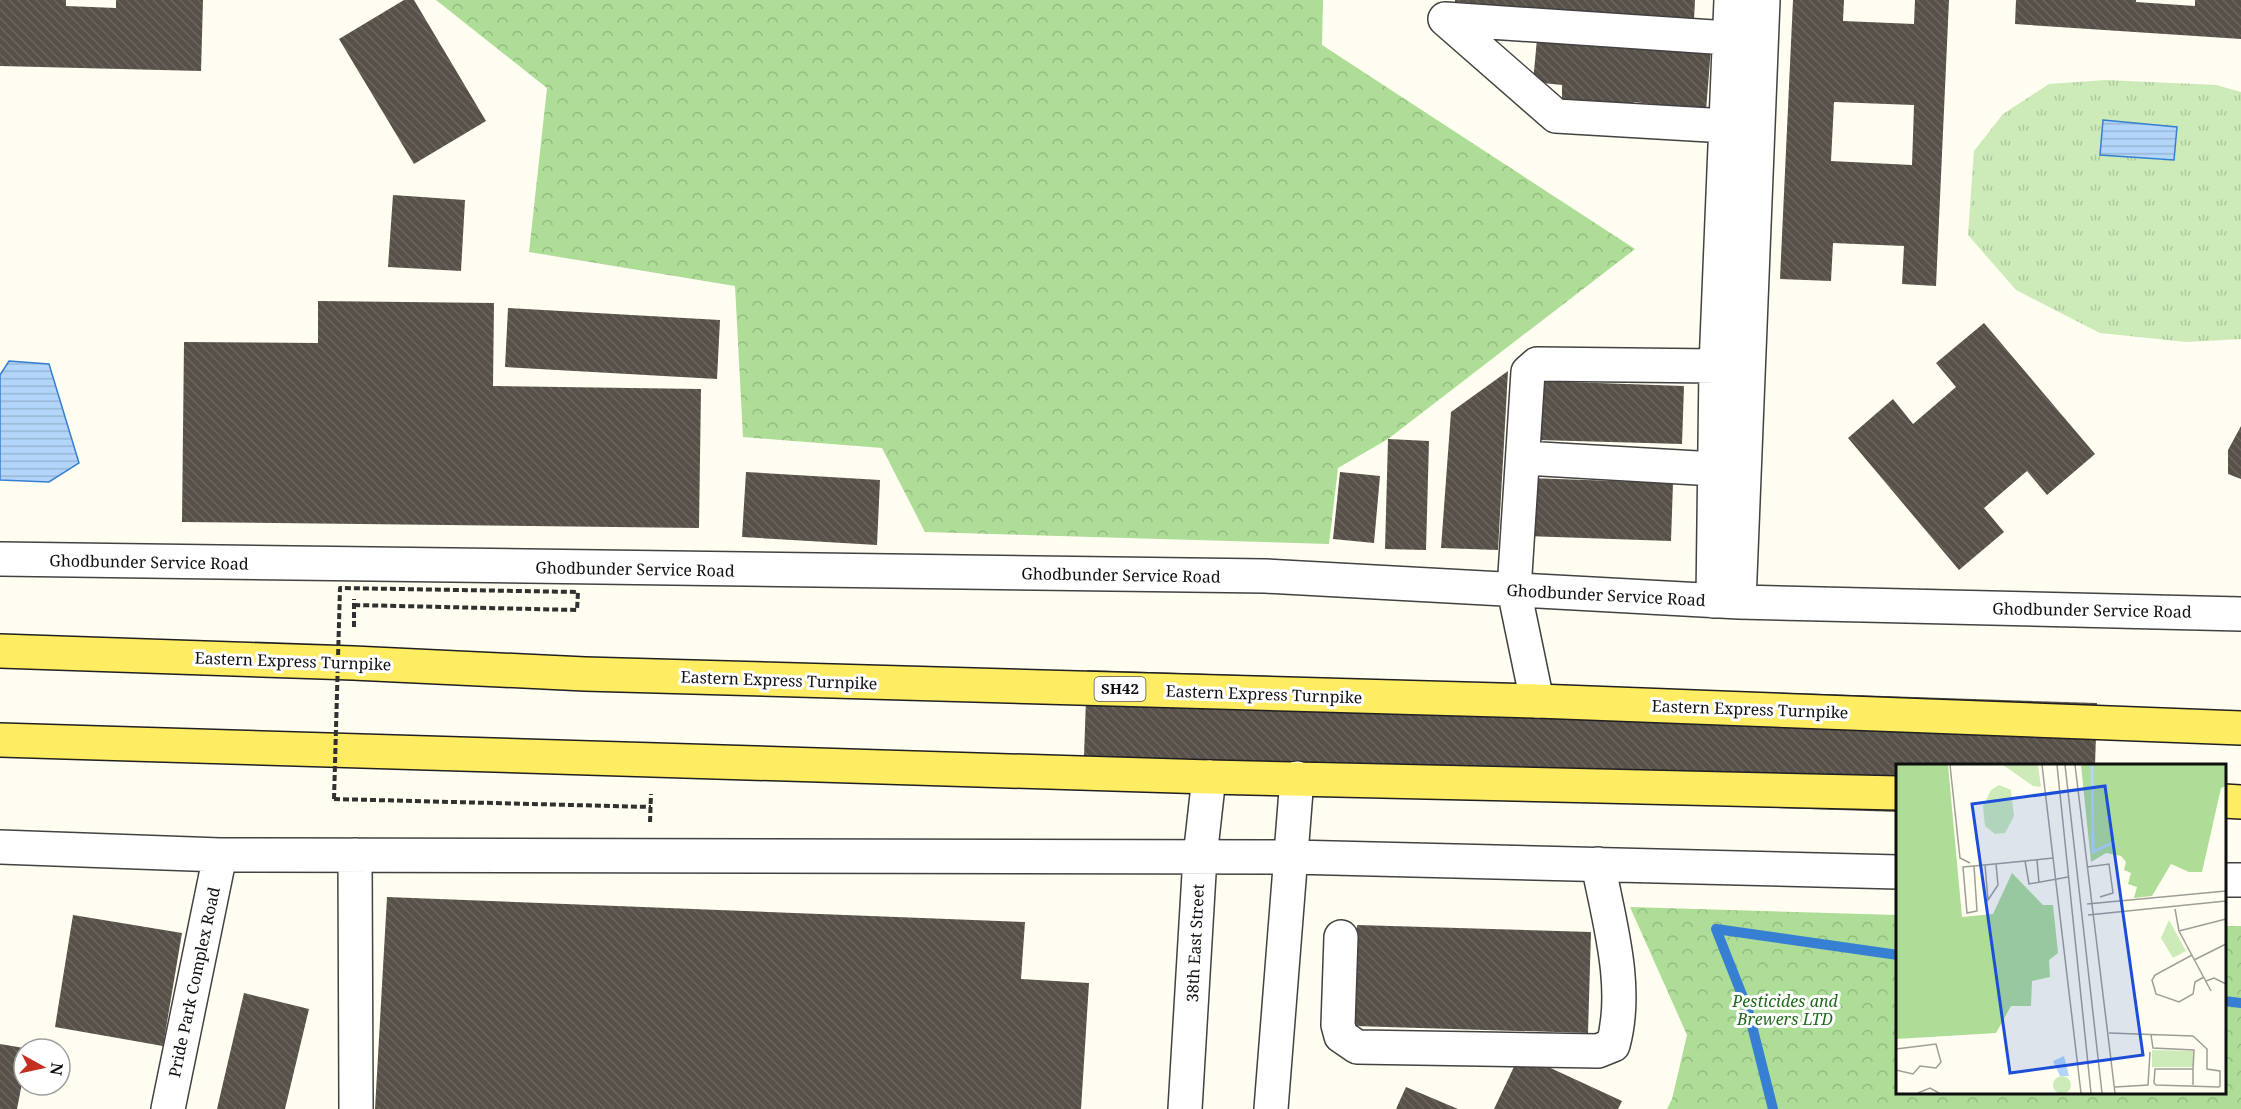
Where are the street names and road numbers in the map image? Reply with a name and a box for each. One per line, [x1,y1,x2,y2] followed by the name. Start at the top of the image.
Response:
[49,549,249,575] street label: Ghodbunder Service Road
[535,556,735,582] street label: Ghodbunder Service Road
[1021,562,1221,588] street label: Ghodbunder Service Road
[1506,579,1706,611] street label: Ghodbunder Service Road
[1992,597,2192,623] street label: Ghodbunder Service Road
[194,647,392,675] street label: Eastern Express Turnpike
[680,666,878,694] street label: Eastern Express Turnpike
[1094,677,1146,701] road number: SH42
[1165,680,1363,708] street label: Eastern Express Turnpike
[1651,695,1849,723] street label: Eastern Express Turnpike
[1181,883,1209,1003] street label: 38th East Street
[163,885,225,1079] street label: Pride Park Complex Road

